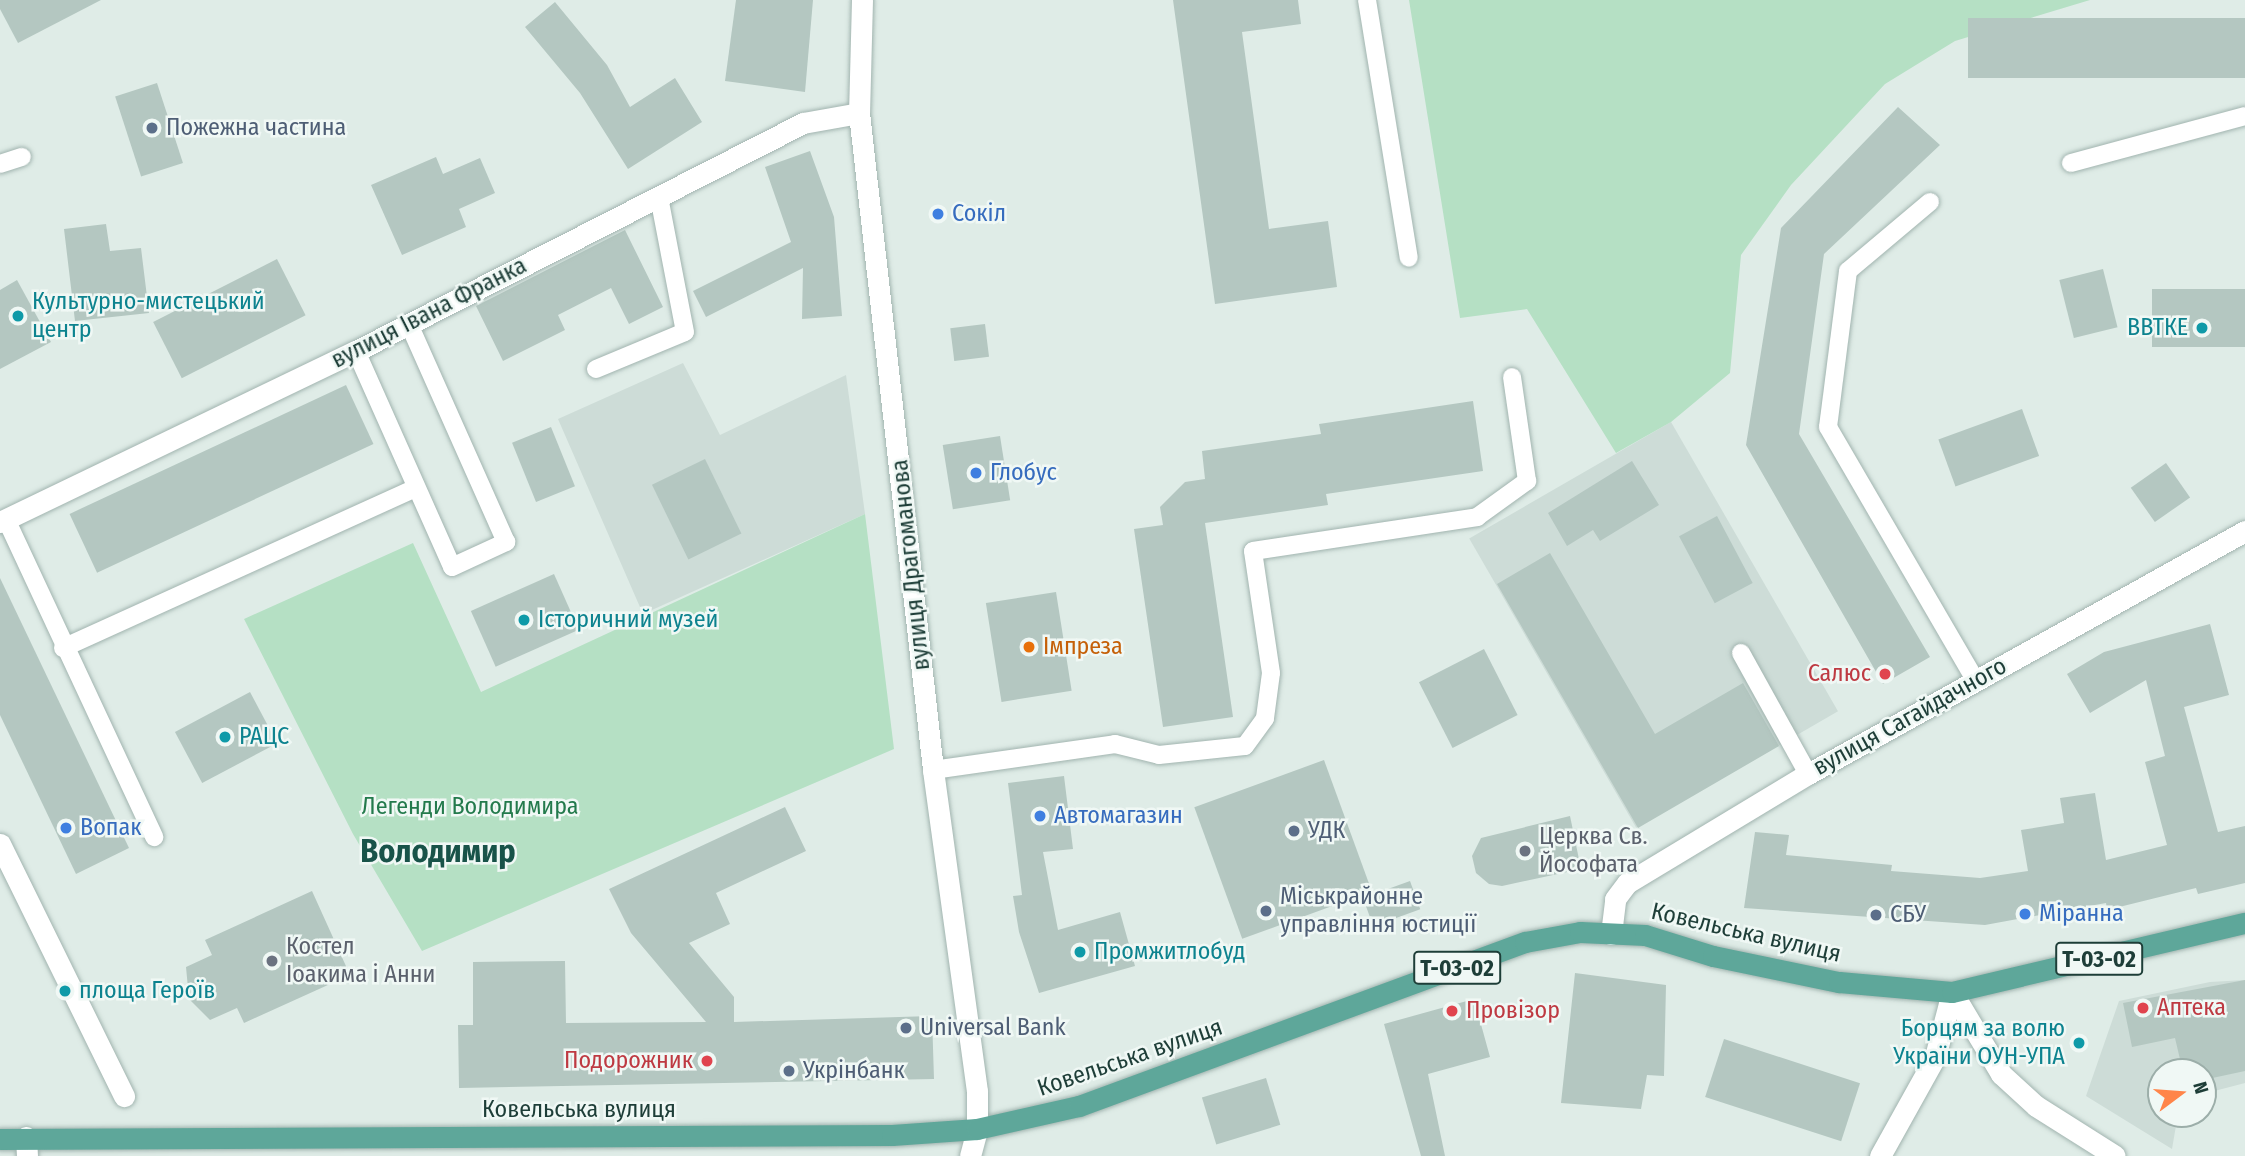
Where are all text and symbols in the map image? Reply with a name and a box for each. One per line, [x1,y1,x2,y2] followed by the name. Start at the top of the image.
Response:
[166,114,346,142] place label: Пожежна частина
[144,120,160,136] marker: Пожежна частина
[952,200,1006,228] place label: Сокіл
[930,206,946,222] marker: Сокіл
[327,251,531,375] street label: вулиця Івана Франка
[32,288,265,344] place label: Культурно-мистецький центр
[10,308,26,324] marker: Культурно-мистецький центр
[2127,314,2188,342] place label: ВВТКЕ
[2194,320,2210,336] marker: ВВТКЕ
[886,458,936,672] street label: вулиця Драгоманова
[990,459,1057,487] place label: Глобус
[968,465,984,481] marker: Глобус
[538,606,718,634] place label: Історичний музей
[516,612,532,628] marker: Історичний музей
[1043,633,1123,661] place label: Імпреза
[1021,639,1037,655] marker: Імпреза
[1808,652,2012,782] street label: вулиця Сагайдачного
[1808,660,1871,688] place label: Салюс
[1877,666,1893,682] marker: Салюс
[239,723,289,751] place label: РАЦС
[217,729,233,745] marker: РАЦС
[362,793,578,821] park label: Легенди Володимира
[1054,802,1183,830] place label: Автомагазин
[1032,808,1048,824] marker: Автомагазин
[80,814,141,842] place label: Вопак
[1308,817,1345,845] place label: УДК
[58,820,74,836] marker: Вопак
[1286,823,1302,839] marker: УДК
[1539,823,1648,879] place label: Церква Св. Йософата
[360,832,516,870] district label: Володимир
[1517,843,1533,859] marker: Церква Св. Йософата
[1280,883,1476,939] place label: Міськрайонне управління юстиції
[1648,897,1844,969] street label: Ковельська вулиця
[2039,900,2124,928] place label: Міранна
[1890,901,1926,929] place label: СБУ
[1258,903,1274,919] marker: Міськрайонне управління юстиції
[2017,906,2033,922] marker: Міранна
[1868,907,1884,923] marker: СБУ
[286,933,435,989] place label: Костел Іоакима і Анни
[1094,938,1245,966] place label: Промжитлобуд
[2054,940,2144,978] road number: Т-03-02
[1072,944,1088,960] marker: Промжитлобуд
[1412,948,1502,987] road number: Т-03-02
[264,953,280,969] marker: Костел Іоакима і Анни
[79,977,215,1005] place label: площа Героїв
[57,983,73,999] marker: площа Героїв
[2157,994,2226,1022] place label: Аптека
[1466,997,1560,1025] place label: Провізор
[2135,1000,2151,1016] marker: Аптека
[1444,1003,1460,1019] marker: Провізор
[1034,1013,1226,1103] street label: Ковельська вулиця
[920,1014,1066,1042] place label: Universal Bank
[1893,1015,2065,1071] place label: Борцям за волю України ОУН-УПА
[898,1020,914,1036] marker: Universal Bank
[2071,1035,2087,1051] marker: Борцям за волю України ОУН-УПА
[564,1047,693,1075] place label: Подорожник
[699,1053,715,1069] marker: Подорожник
[803,1057,905,1085] place label: Укрінбанк
[2147,1058,2217,1128] north arrow
[781,1063,797,1079] marker: Укрінбанк
[2188,1079,2213,1096] text: N
[482,1096,676,1124] street label: Ковельська вулиця

